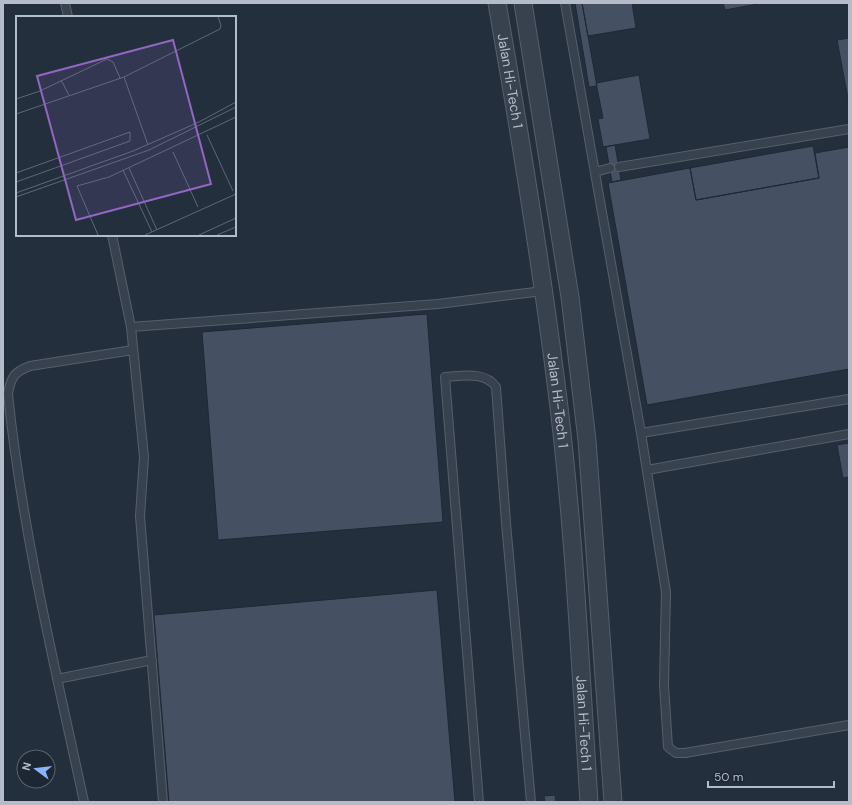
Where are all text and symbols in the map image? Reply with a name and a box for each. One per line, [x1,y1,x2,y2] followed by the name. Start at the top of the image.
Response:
[16,16,236,236] inset map
[493,32,527,130] street label: Jalan Hi-Tech 1
[543,352,573,449] street label: Jalan Hi-Tech 1
[572,675,596,771] street label: Jalan Hi-Tech 1
[16,749,56,789] north arrow
[19,761,34,772] text: N
[708,763,834,789] scale bar
[714,769,743,785] text: 50 m

